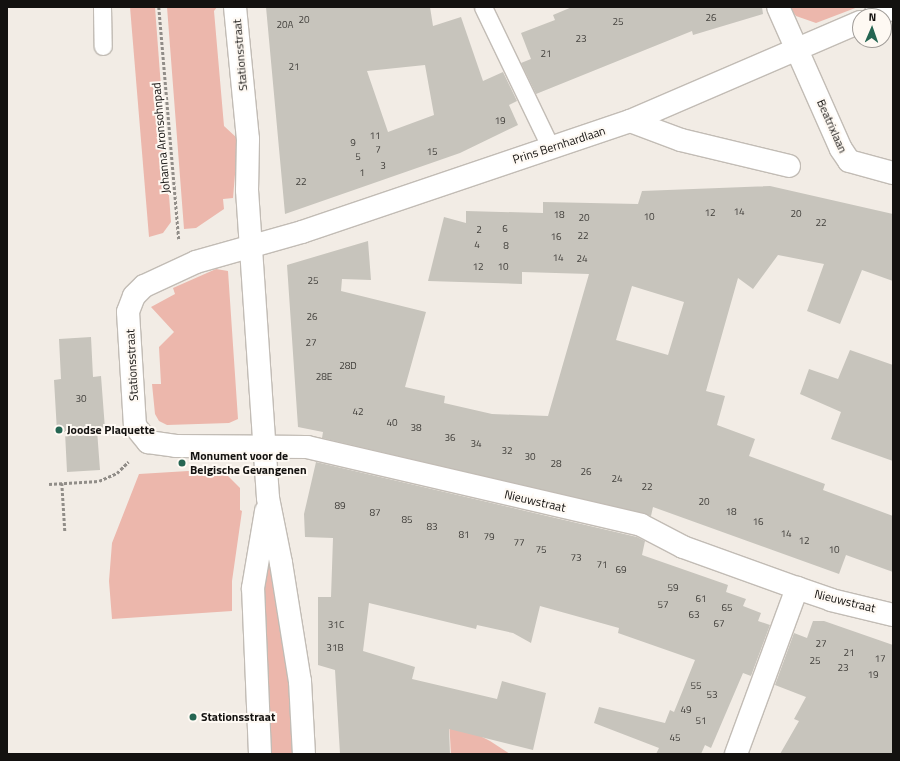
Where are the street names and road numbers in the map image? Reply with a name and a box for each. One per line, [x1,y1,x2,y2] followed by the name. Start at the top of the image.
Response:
[230,19,250,91] street label: Stationsstraat
[149,82,173,194] street label: Johanna Aronsohnpad
[814,97,850,155] street label: Beatrixlaan
[511,123,607,167] street label: Prins Bernhardlaan
[123,329,141,401] street label: Stationsstraat
[503,487,567,515] street label: Nieuwstraat
[813,586,877,616] street label: Nieuwstraat

